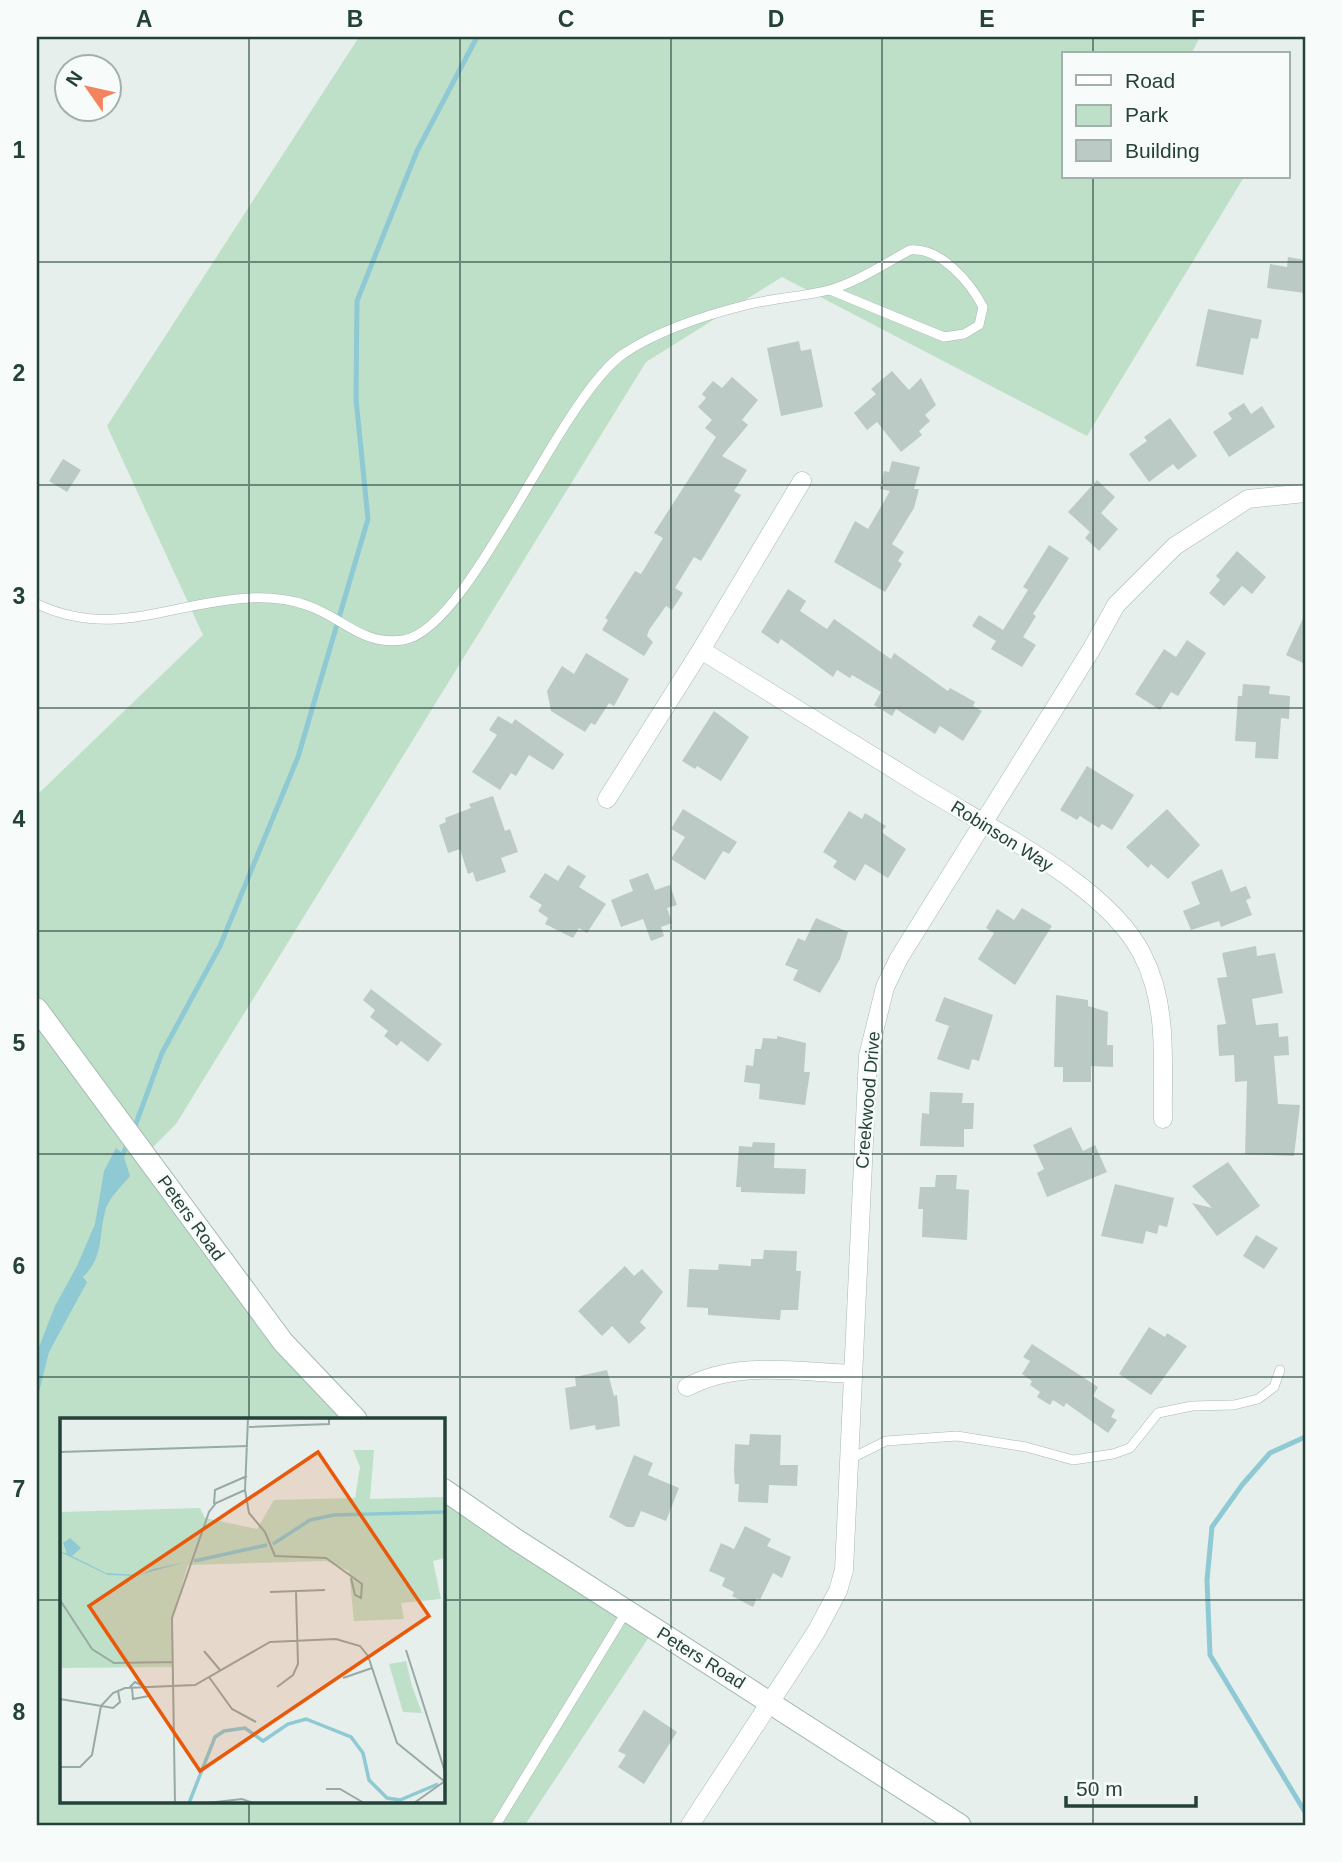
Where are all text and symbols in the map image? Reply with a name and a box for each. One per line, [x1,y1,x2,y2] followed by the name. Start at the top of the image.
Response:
[136,6,152,32] text: A
[347,6,363,32] text: B
[558,6,574,32] text: C
[768,6,784,32] text: D
[979,6,995,32] text: E
[1191,6,1205,32] text: F
[52,52,122,122] north arrow
[1062,52,1290,178] legend
[62,67,87,90] text: N
[1125,69,1175,92] text: Road
[1125,103,1169,126] text: Park
[13,137,26,163] text: 1
[1125,139,1200,162] text: Building
[13,360,25,386] text: 2
[13,583,25,609] text: 3
[947,797,1057,875] street label: Robinson Way
[13,806,26,832] text: 4
[13,1030,26,1056] text: 5
[852,1030,884,1170] street label: Creekwood Drive
[154,1172,228,1264] street label: Peters Road
[13,1253,25,1279] text: 6
[60,1418,444,1802] inset map
[13,1476,25,1502] text: 7
[653,1623,749,1693] street label: Peters Road
[13,1699,26,1725] text: 8
[1066,1764,1195,1808] scale bar
[1076,1777,1123,1800] text: 50 m

